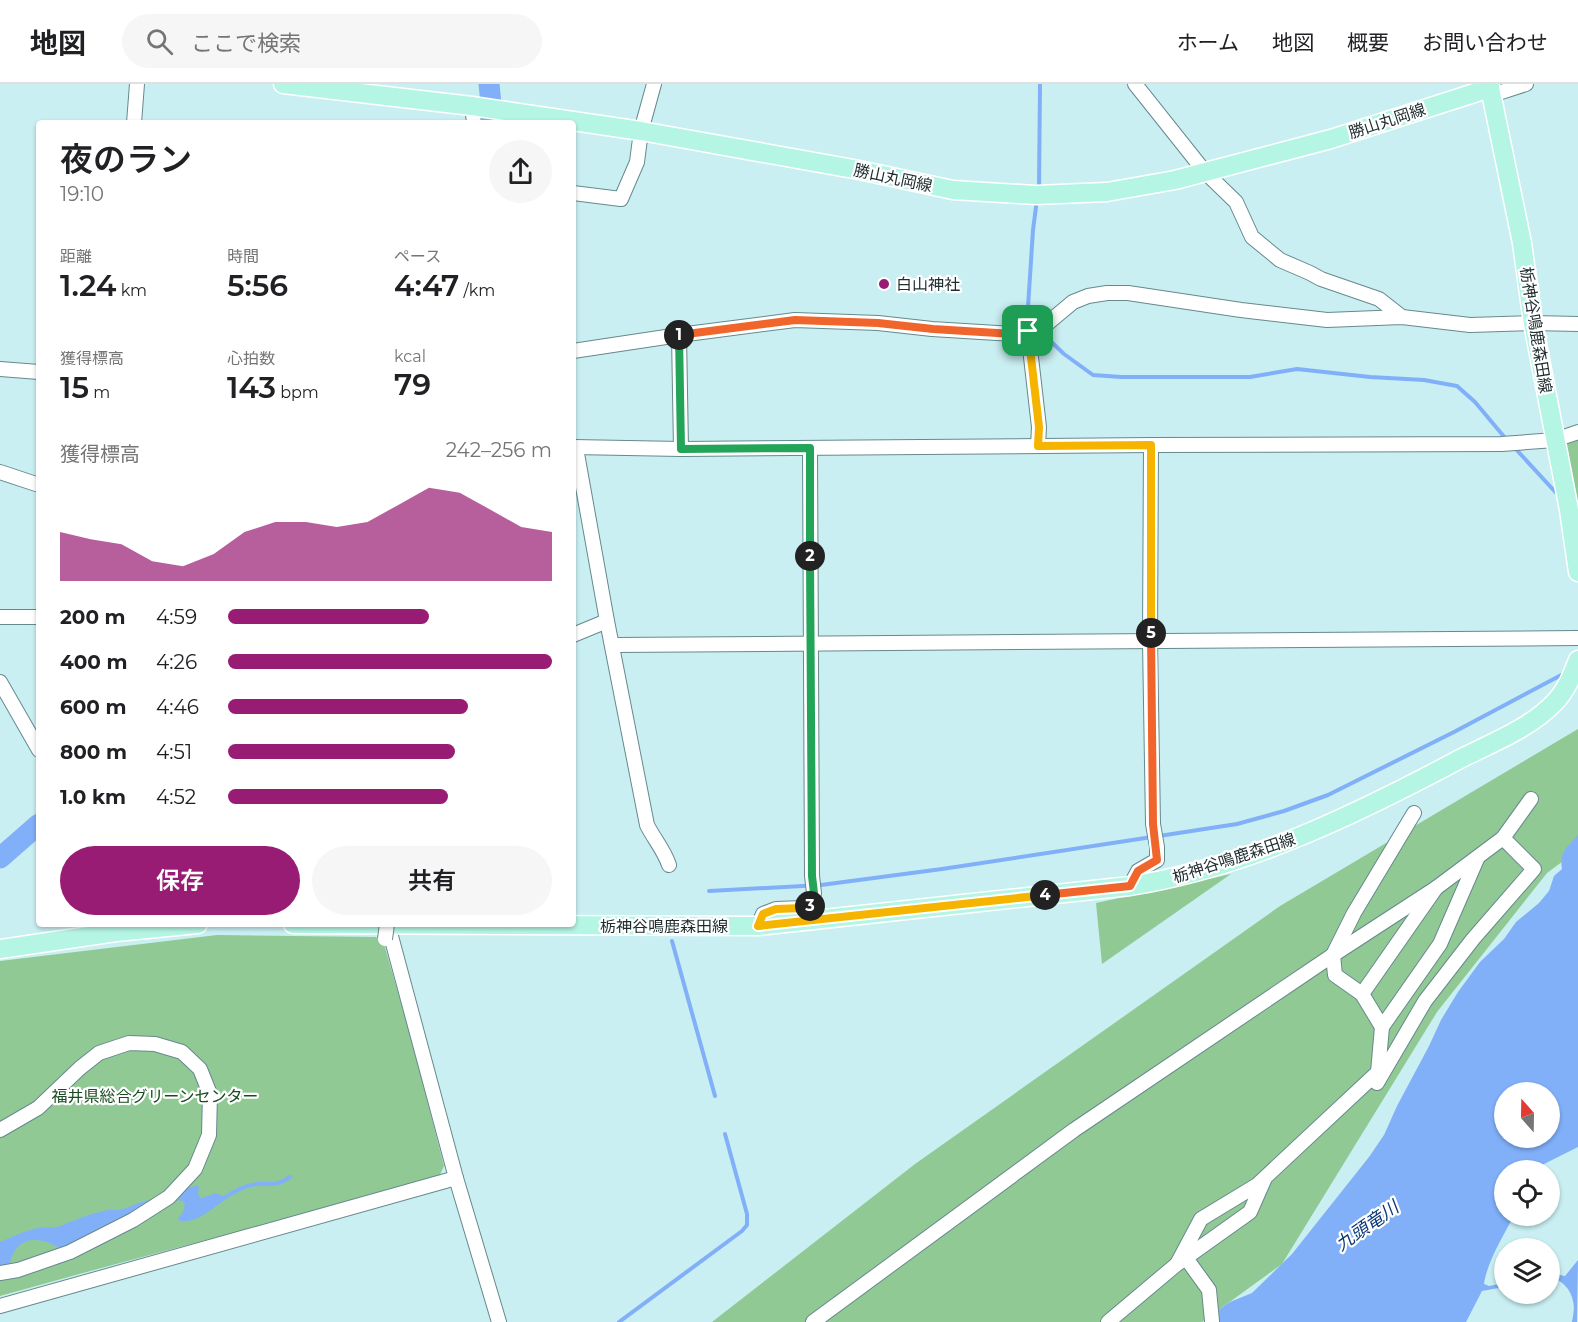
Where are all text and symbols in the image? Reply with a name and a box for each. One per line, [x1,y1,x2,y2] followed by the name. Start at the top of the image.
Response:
[122,14,542,68] search box
[143,25,176,58] icon: search
[30,26,86,60] text: 地図
[191,30,301,57] text: ここで検索
[1177,30,1239,55] text: ホーム
[1272,30,1314,55] text: 地図
[1347,30,1389,55] text: 概要
[1422,30,1548,55] text: お問い合わせ
[1346,100,1428,142] street label: 勝山丸岡線
[60,139,192,179] text: 夜のラン
[489,140,552,203] button: share
[852,160,934,196] street label: 勝山丸岡線
[60,182,104,206] text: 19:10
[60,247,92,266] text: 距離
[227,247,259,266] text: 時間
[394,247,441,266] text: ペース
[1517,265,1555,395] street label: 栃神谷鳴鹿森田線
[60,267,116,304] text: 1.24
[227,267,288,304] text: 5:56
[394,267,459,304] text: 4:47
[896,275,960,294] place label: 白山神社
[877,277,891,291] marker: 白山神社
[116,281,147,300] text: km
[459,281,495,300] text: /km
[1002,305,1053,356] pin
[1011,314,1044,347] icon: arrive
[664,320,694,350] pin: 1
[676,325,682,344] text: 1
[394,347,426,366] text: kcal
[60,349,124,368] text: 獲得標高
[227,349,275,368] text: 心拍数
[394,366,431,403] text: 79
[60,369,89,406] text: 15
[227,369,276,406] text: 143
[89,383,110,402] text: m
[276,383,319,402] text: bpm
[446,438,552,462] text: 242–256 m
[60,442,140,466] text: 獲得標高
[795,541,825,571] pin: 2
[805,546,815,565] text: 2
[60,605,126,629] text: 200 m
[156,605,197,629] text: 4:59
[1136,618,1166,648] pin: 5
[1146,623,1156,642] text: 5
[60,650,128,674] text: 400 m
[156,650,197,674] text: 4:26
[60,695,127,719] text: 600 m
[156,695,199,719] text: 4:46
[60,740,127,764] text: 800 m
[156,740,192,764] text: 4:51
[60,785,126,809] text: 1.0 km
[156,785,196,809] text: 4:52
[1170,829,1298,887] street label: 栃神谷鳴鹿森田線
[60,846,300,915] button: 保存
[312,846,552,915] button: 共有
[1030,880,1060,910] pin: 4
[1039,885,1051,904] text: 4
[795,891,825,921] pin: 3
[805,896,815,915] text: 3
[600,917,728,936] street label: 栃神谷鳴鹿森田線
[1494,1082,1560,1148] north arrow
[1494,1082,1560,1304] map controls
[51,1087,259,1106] park label: 福井県総合グリーンセンター
[1494,1160,1560,1226] button: locate
[1331,1195,1404,1256] water label: 九頭竜川
[1494,1238,1560,1304] button: layers

